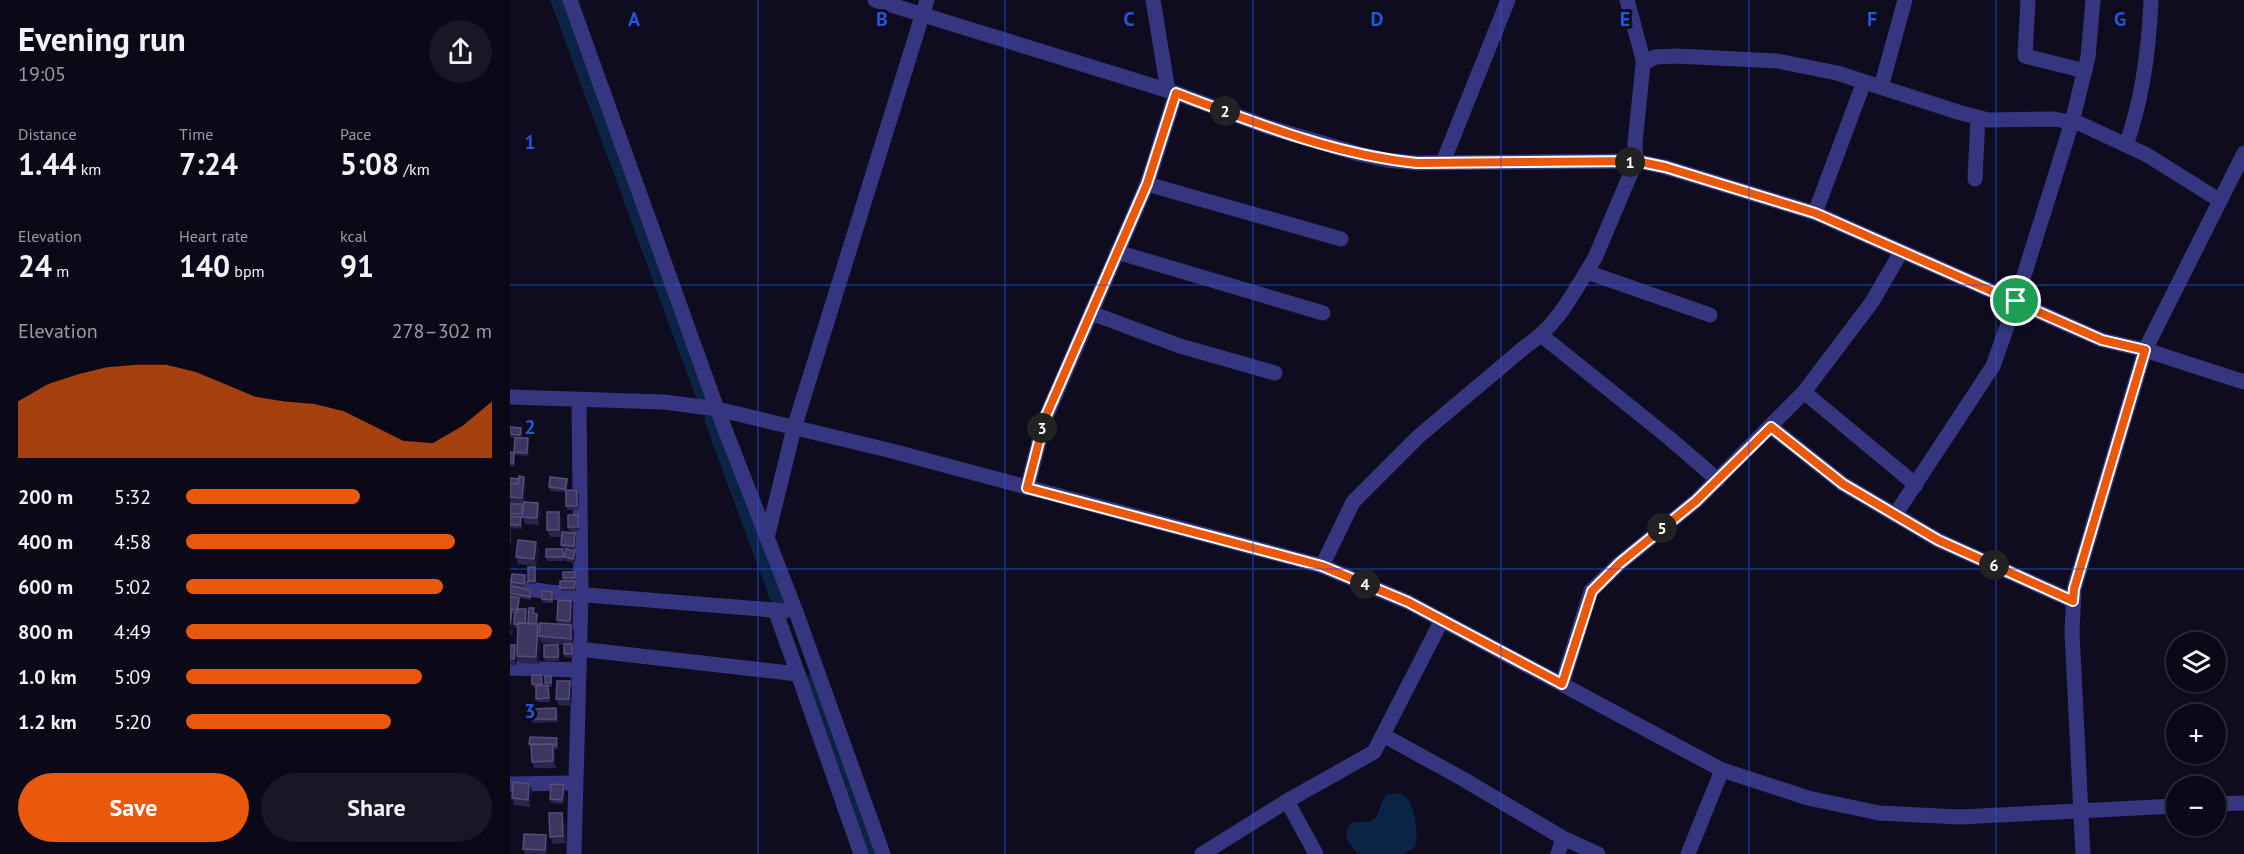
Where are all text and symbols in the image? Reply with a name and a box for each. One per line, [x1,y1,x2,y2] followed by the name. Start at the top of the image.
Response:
[628,6,641,32] text: A
[876,6,888,32] text: B
[1123,6,1135,32] text: C
[1371,6,1384,32] text: D
[1620,6,1630,32] text: E
[1867,6,1877,32] text: F
[2114,6,2126,32] text: G
[18,17,186,60] text: Evening run
[429,20,492,83] button: share
[18,61,66,87] text: 19:05
[1210,96,1240,126] pin: 2
[1220,101,1230,121] text: 2
[18,124,77,144] text: Distance
[179,124,213,144] text: Time
[340,124,371,144] text: Pace
[524,129,536,155] text: 1
[18,144,76,183] text: 1.44
[179,144,238,183] text: 7:24
[340,144,399,183] text: 5:08
[1615,147,1645,177] pin: 1
[1625,152,1635,172] text: 1
[76,159,101,179] text: km
[399,159,430,179] text: /km
[18,226,82,246] text: Elevation
[179,226,248,246] text: Heart rate
[340,226,367,246] text: kcal
[18,246,52,285] text: 24
[179,246,230,285] text: 140
[340,246,374,285] text: 91
[52,261,69,281] text: m
[230,261,265,281] text: bpm
[1990,275,2041,326] pin
[1999,284,2032,317] icon: arrive
[18,318,98,344] text: Elevation
[392,318,492,344] text: 278–302 m
[1027,413,1057,443] pin: 3
[524,414,536,440] text: 2
[1037,418,1047,438] text: 3
[18,484,73,510] text: 200 m
[114,484,151,510] text: 5:32
[1647,513,1677,543] pin: 5
[1657,518,1667,538] text: 5
[18,529,73,555] text: 400 m
[114,529,151,555] text: 4:58
[1979,550,2009,580] pin: 6
[1989,555,1999,575] text: 6
[1350,569,1380,599] pin: 4
[18,574,73,600] text: 600 m
[114,574,151,600] text: 5:02
[1360,574,1370,594] text: 4
[18,619,73,645] text: 800 m
[114,619,151,645] text: 4:49
[2166,632,2226,836] map controls
[2166,632,2226,692] button: layers
[18,664,77,690] text: 1.0 km
[114,664,151,690] text: 5:09
[524,698,536,724] text: 3
[2166,704,2226,764] button: +
[18,709,77,735] text: 1.2 km
[114,709,151,735] text: 5:20
[18,773,249,842] button: Save
[261,773,492,842] button: Share
[2166,776,2226,836] button: −

